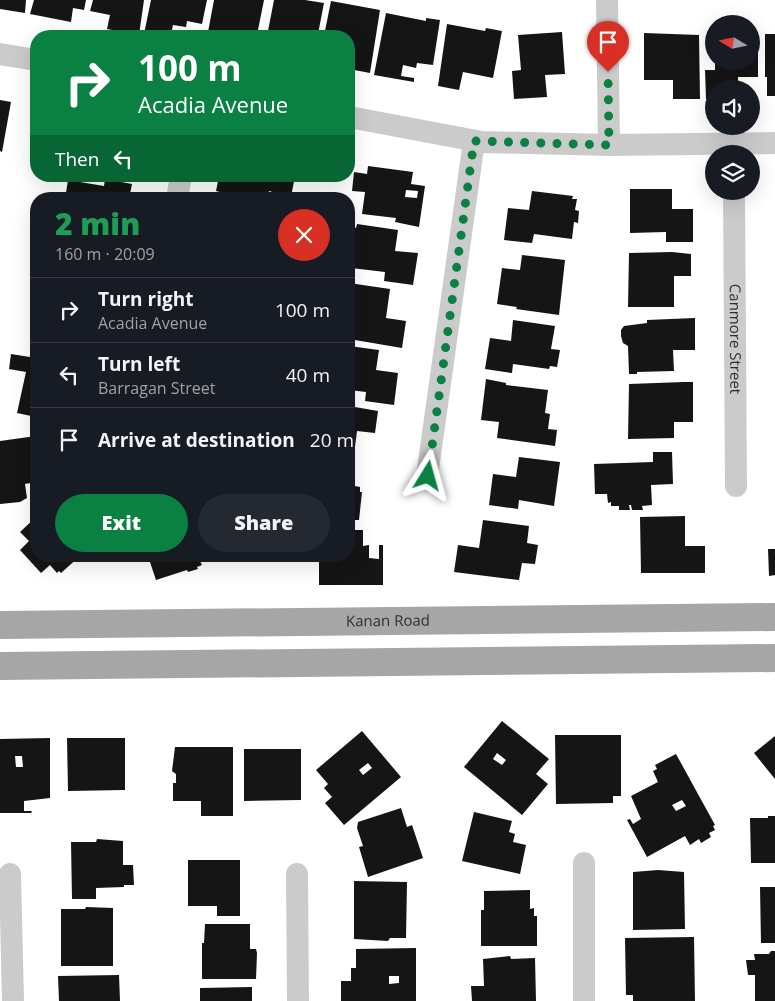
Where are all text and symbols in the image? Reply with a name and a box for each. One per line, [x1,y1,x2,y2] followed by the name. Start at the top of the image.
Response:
[705,15,760,70] north arrow
[705,15,760,200] map controls
[587,21,629,72] pin
[594,28,622,56] icon: arrive
[138,44,242,91] text: 100 m
[55,50,120,115] icon: right
[705,80,760,135] button: sound
[138,89,288,119] text: Acadia Avenue
[109,145,137,173] icon: left
[705,145,760,200] button: layers
[55,146,99,172] text: Then
[55,203,140,244] text: 2 min
[278,209,330,261] button: close
[55,243,155,265] text: 160 m · 20:09
[726,284,746,394] street label: Canmore Street
[98,286,193,312] text: Turn right
[55,296,83,324] icon: right
[275,297,330,323] text: 100 m
[98,312,207,334] text: Acadia Avenue
[98,351,180,377] text: Turn left
[55,361,83,389] icon: left
[286,362,330,388] text: 40 m
[98,377,215,399] text: Barragan Street
[55,426,83,454] icon: arrive
[98,427,295,453] text: Arrive at destination
[310,427,354,453] text: 20 m
[401,449,453,501] position arrow
[55,494,188,552] button: Exit
[198,494,330,552] button: Share
[346,610,430,630] street label: Kanan Road

